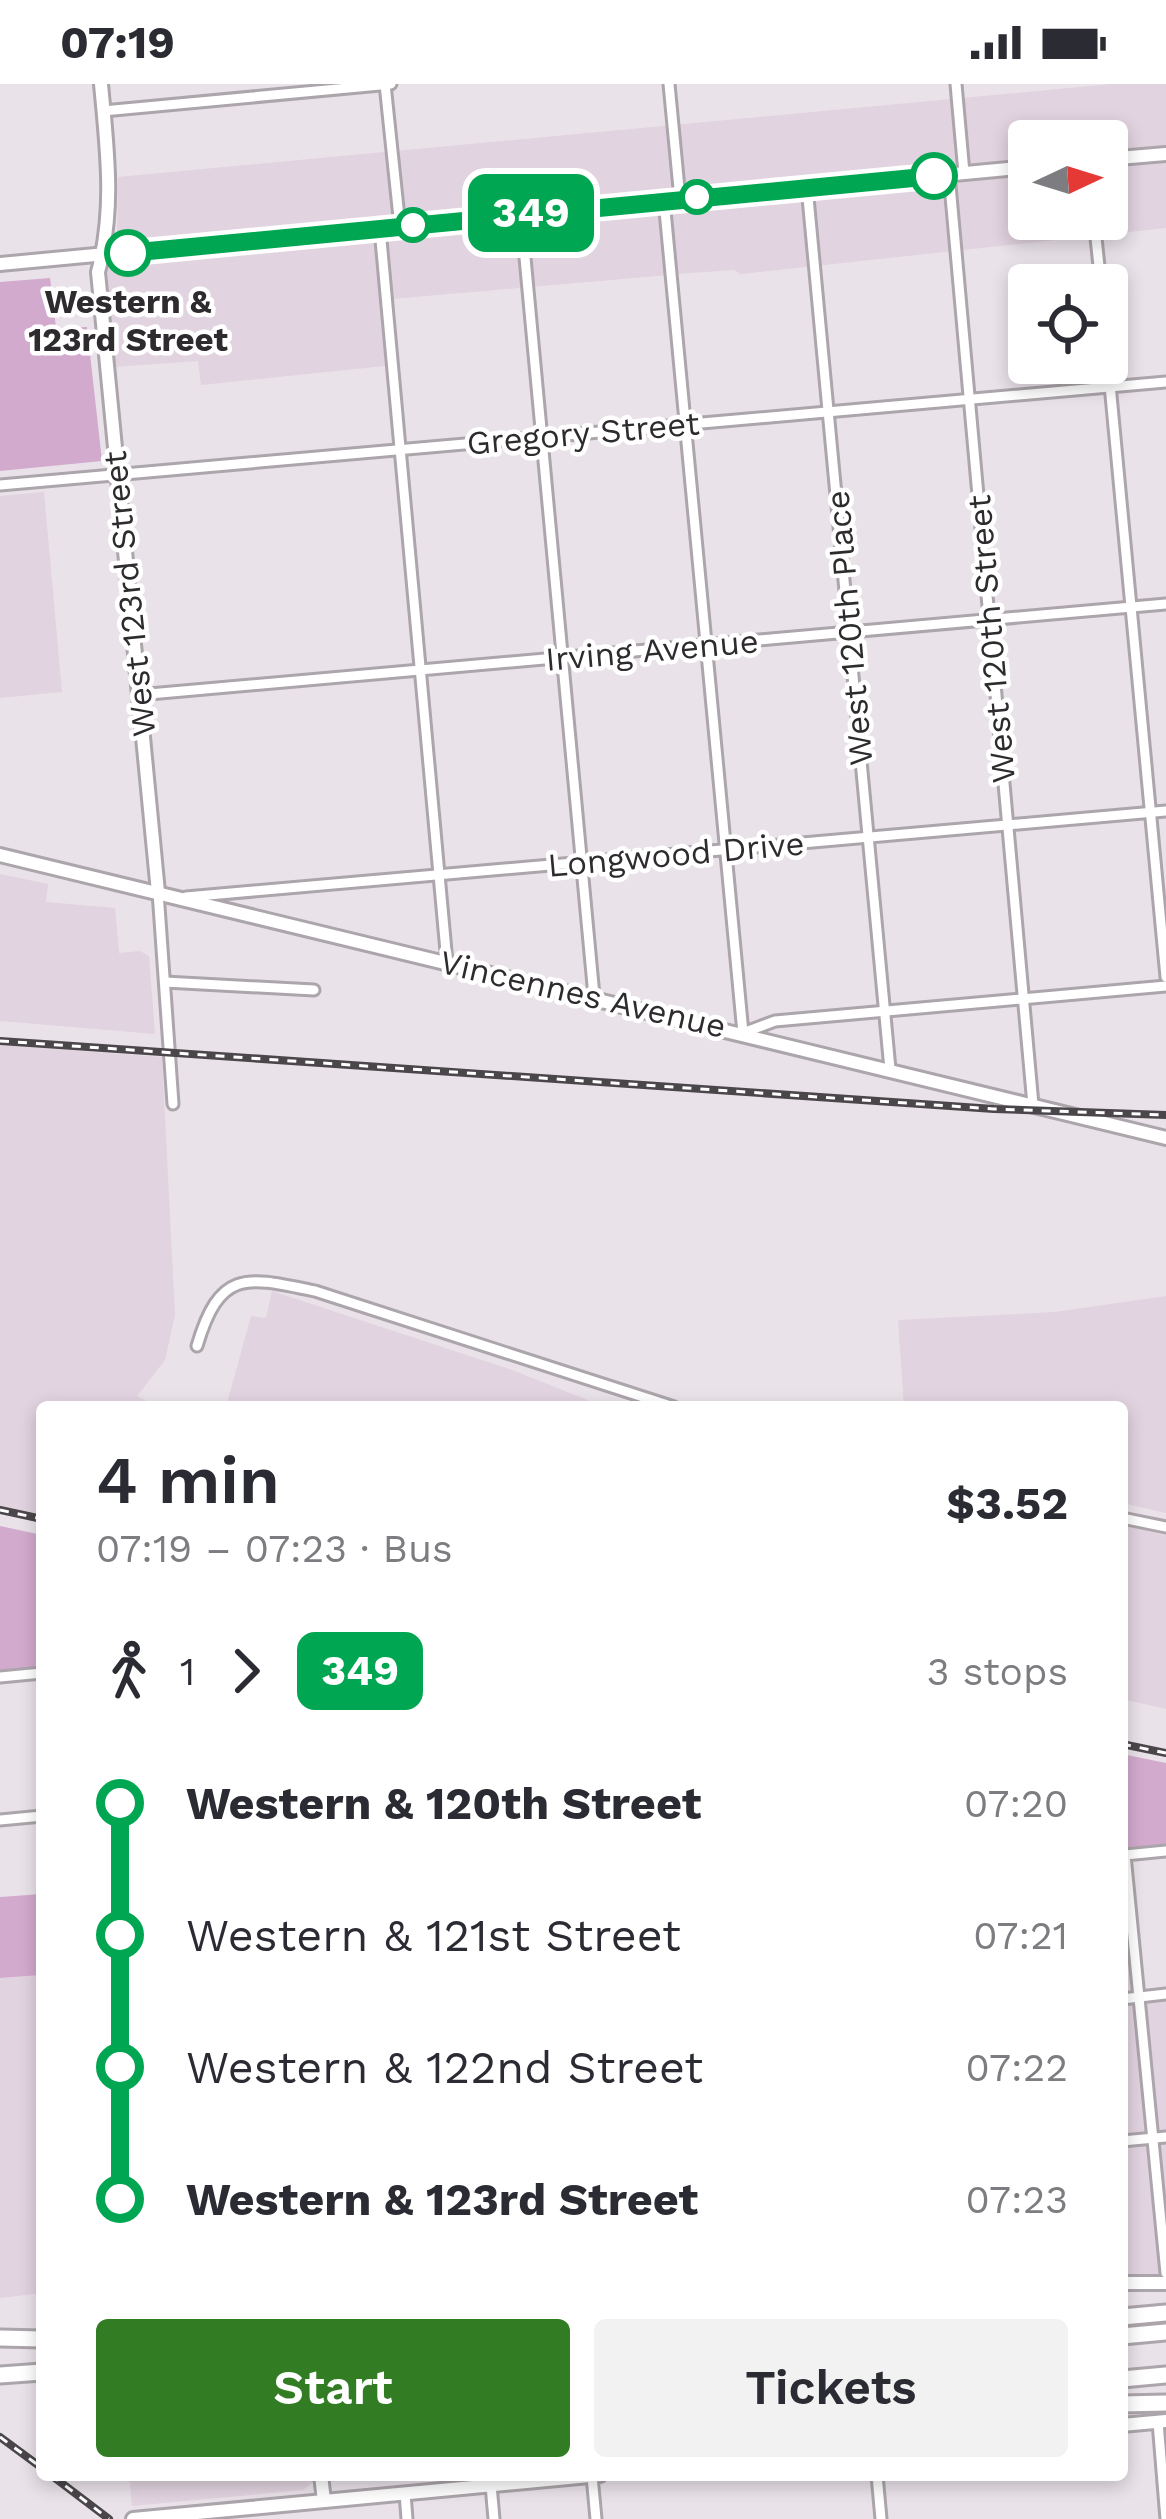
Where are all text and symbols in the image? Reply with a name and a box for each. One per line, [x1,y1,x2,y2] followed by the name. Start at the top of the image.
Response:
[60,16,175,69] text: 07:19
[1008,120,1128,240] north arrow
[1008,120,1128,384] map controls
[912,154,956,198] unlabelled marker
[462,174,600,252] line badge: 349
[681,181,713,213] unlabelled marker
[492,188,570,237] text: 349
[397,209,429,241] unlabelled marker
[106,231,150,275] marker: Western & 123rd Street
[1008,264,1128,384] button: locate
[28,282,228,359] place label: Western & 123rd Street
[465,403,701,463] street label: Gregory Street
[95,449,163,739] street label: West 123rd Street
[818,489,880,767] street label: West 120th Place
[959,493,1023,785] street label: West 120th Street
[544,621,760,679] street label: Irving Avenue
[546,823,806,885] street label: Longwood Drive
[436,942,730,1046] street label: Vincennes Avenue
[96,1442,280,1519] text: 4 min
[946,1477,1068,1530] text: $3.52
[96,1526,453,1571] text: 07:19 – 07:23 · Bus
[96,1638,162,1704] icon: walk
[213,1638,279,1704] icon: forward
[321,1646,399,1695] text: 349
[180,1649,195,1694] text: 1
[927,1649,1068,1694] text: 3 stops
[186,1777,701,1830] text: Western & 120th Street
[964,1781,1068,1826] text: 07:20
[186,1909,681,1962] text: Western & 121st Street
[973,1913,1068,1958] text: 07:21
[186,2041,703,2094] text: Western & 122nd Street
[966,2045,1068,2090] text: 07:22
[186,2173,698,2226] text: Western & 123rd Street
[966,2177,1068,2222] text: 07:23
[96,2319,570,2457] button: Start
[594,2319,1068,2457] button: Tickets

